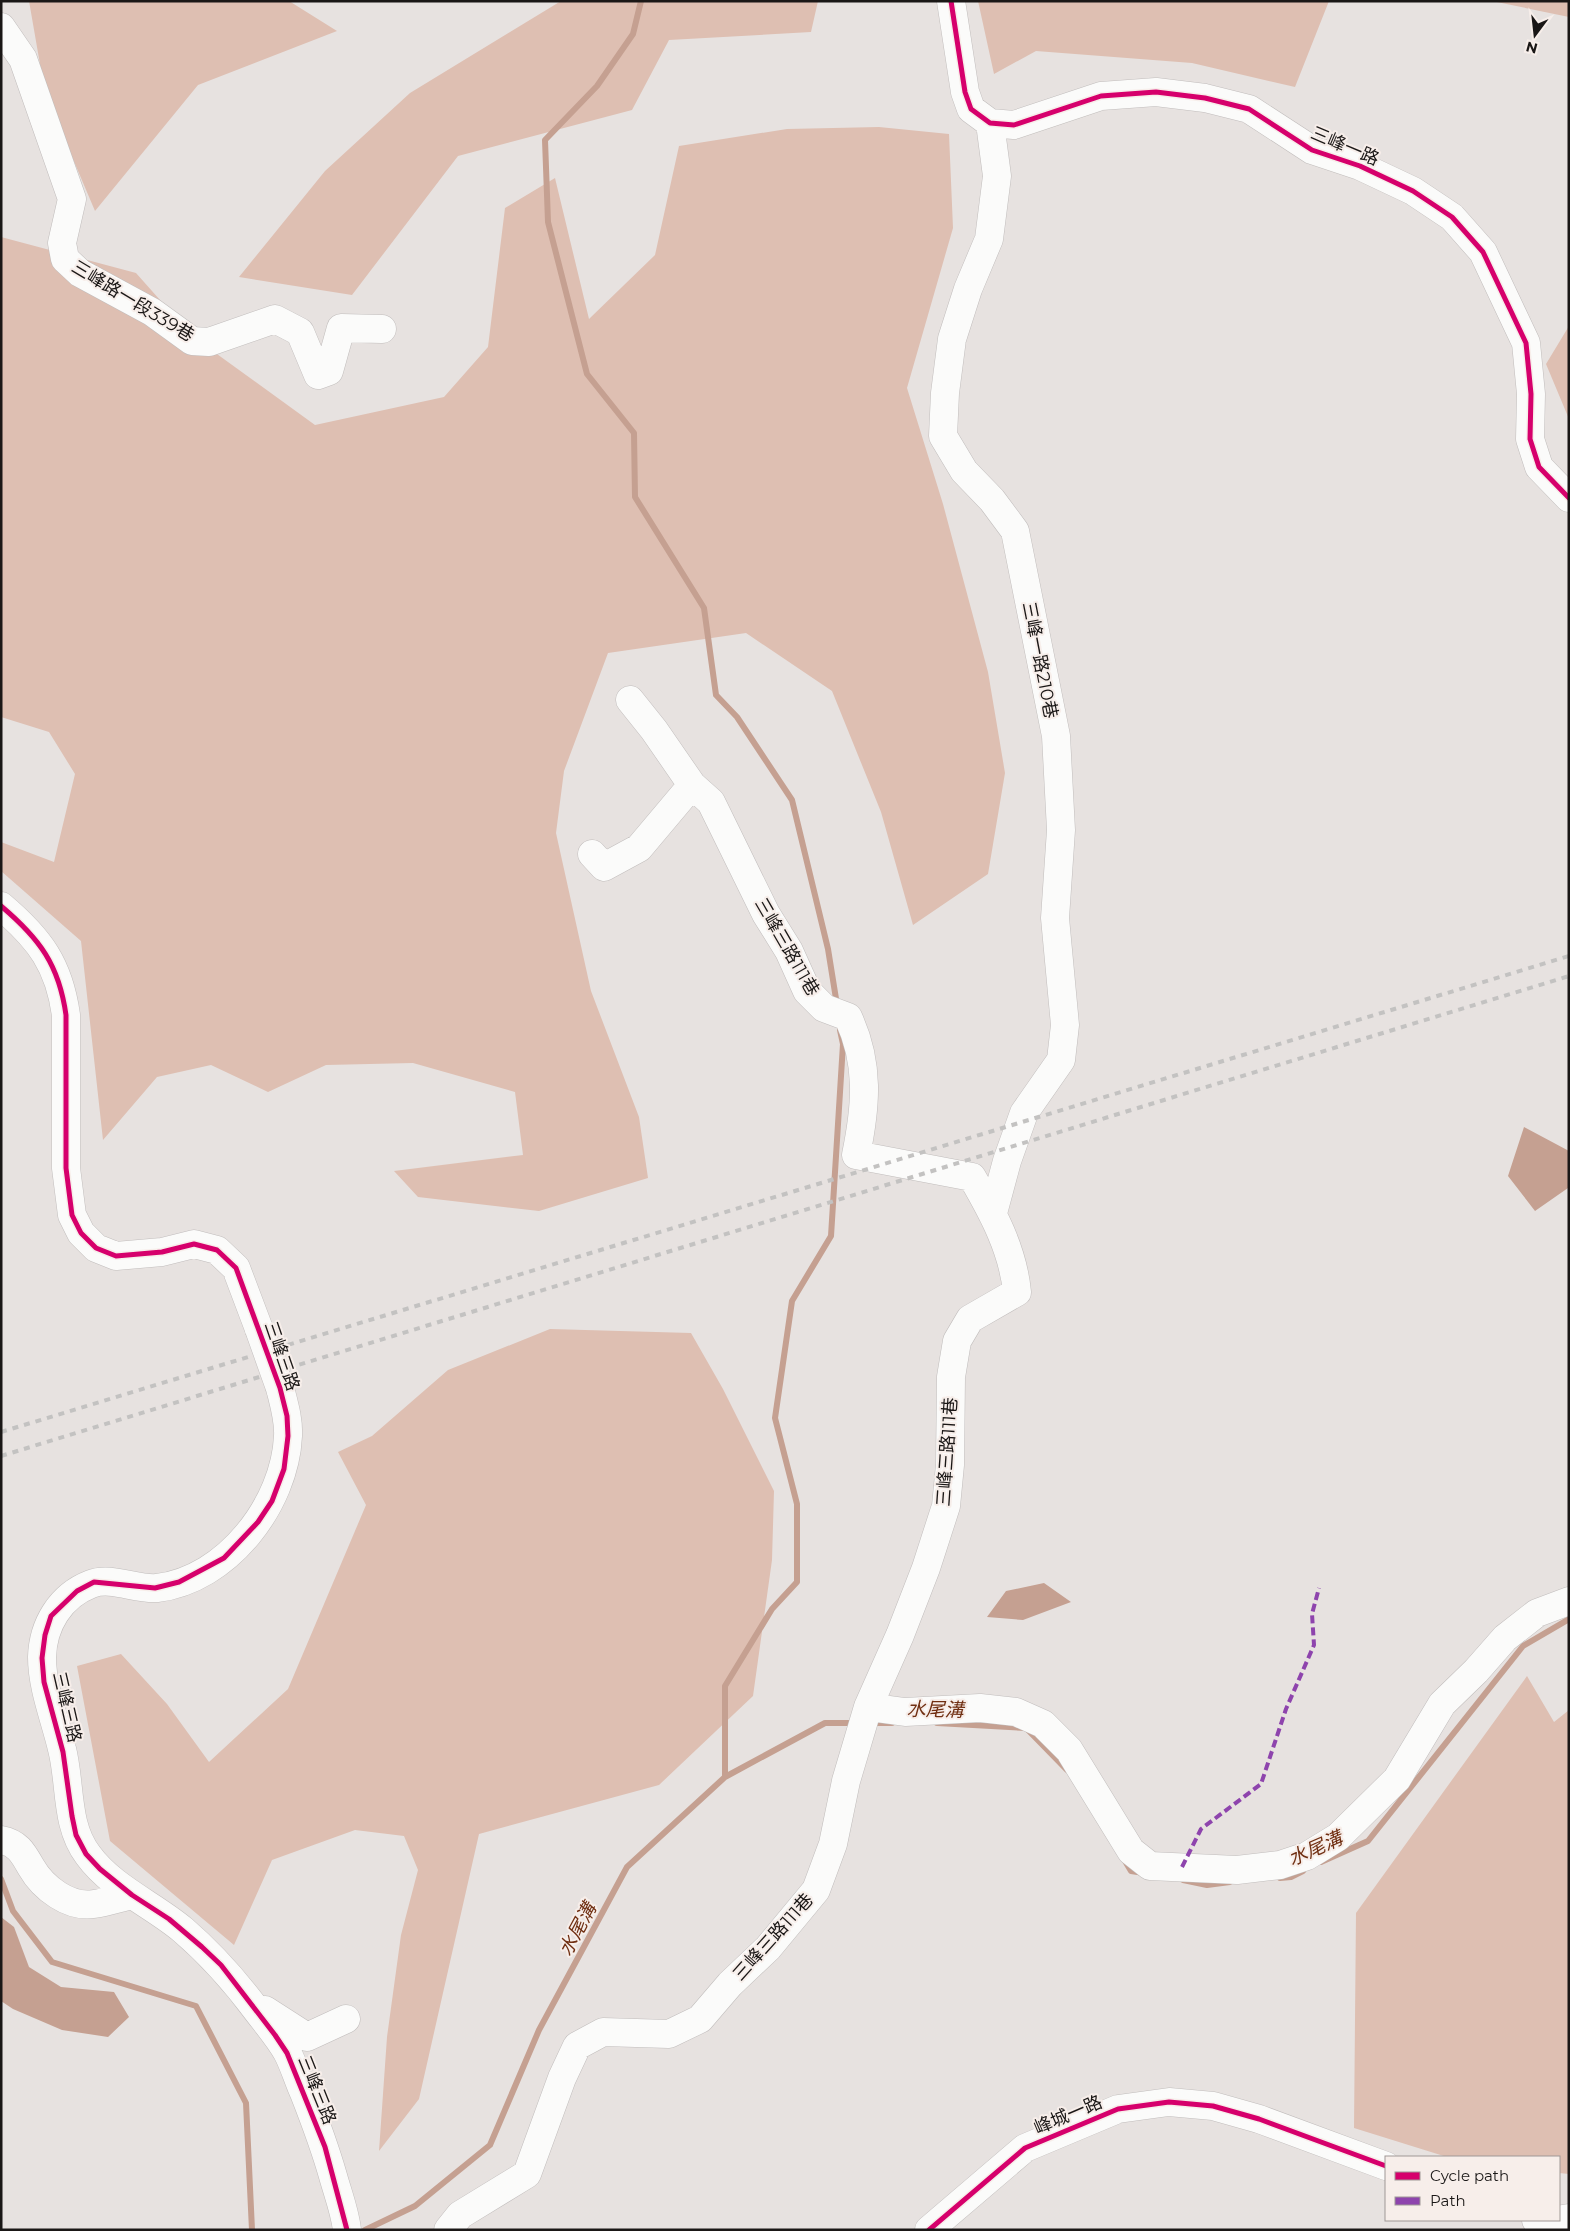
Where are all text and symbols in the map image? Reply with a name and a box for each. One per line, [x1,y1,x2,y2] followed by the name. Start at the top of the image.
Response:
[1510,10,1560,60] north arrow
[1524,37,1539,58] text: N
[1308,122,1382,170] street label: 三峰一路
[68,256,198,346] street label: 三峰路一段339巷
[1018,600,1062,720] street label: 三峰一路210巷
[750,894,824,1000] street label: 三峰三路111巷
[260,1318,304,1394] street label: 三峰三路
[932,1397,962,1507] street label: 三峰三路111巷
[48,1669,86,1745] street label: 三峰三路
[906,1698,967,1722] water label: 水尾溝
[1284,1825,1349,1871] water label: 水尾溝
[728,1889,818,1985] street label: 三峰三路111巷
[554,1896,602,1960] water label: 水尾溝
[293,2053,341,2127] street label: 三峰三路
[1031,2091,1105,2139] street label: 峰城一路
[1385,2156,1560,2221] legend
[1430,2166,1509,2185] text: Cycle path
[1430,2191,1466,2210] text: Path

